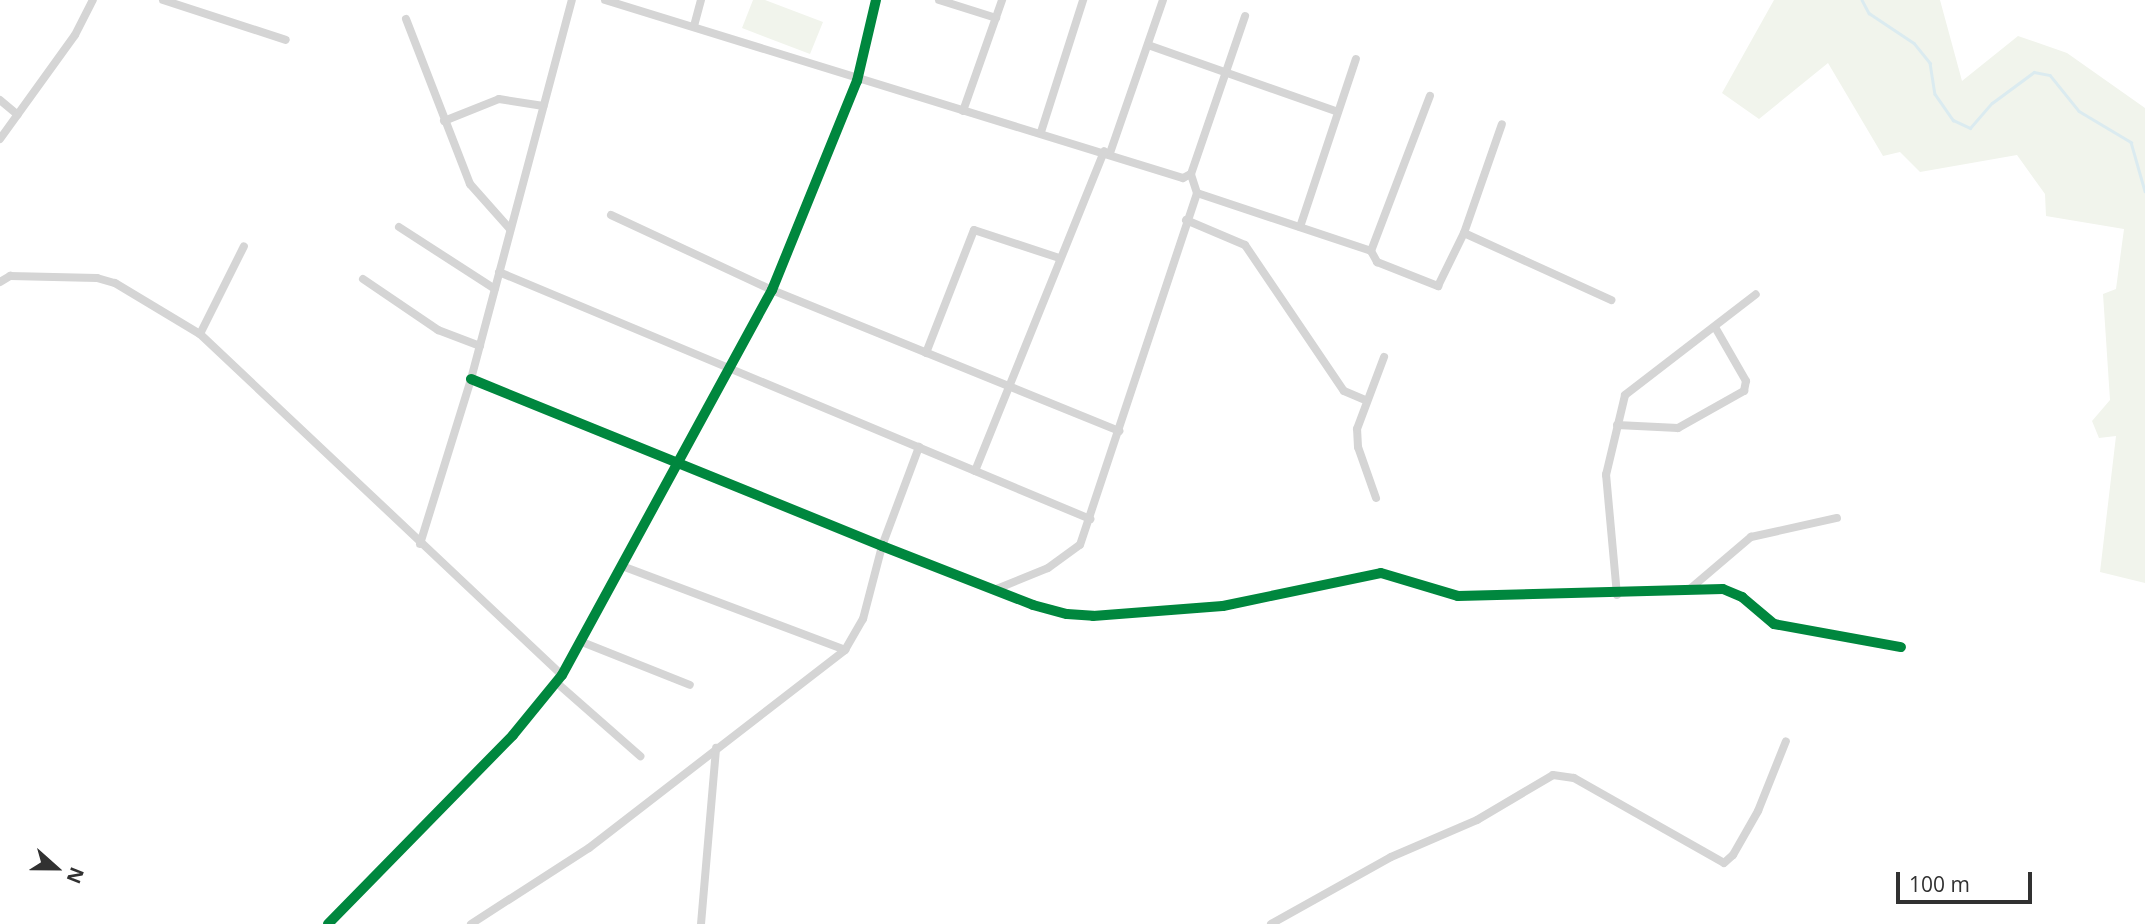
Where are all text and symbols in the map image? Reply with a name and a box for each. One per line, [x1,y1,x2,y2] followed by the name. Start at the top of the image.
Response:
[21,833,91,903] north arrow
[1900,858,2036,902] scale bar
[61,864,91,887] text: N
[1909,870,1970,898] text: 100 m

